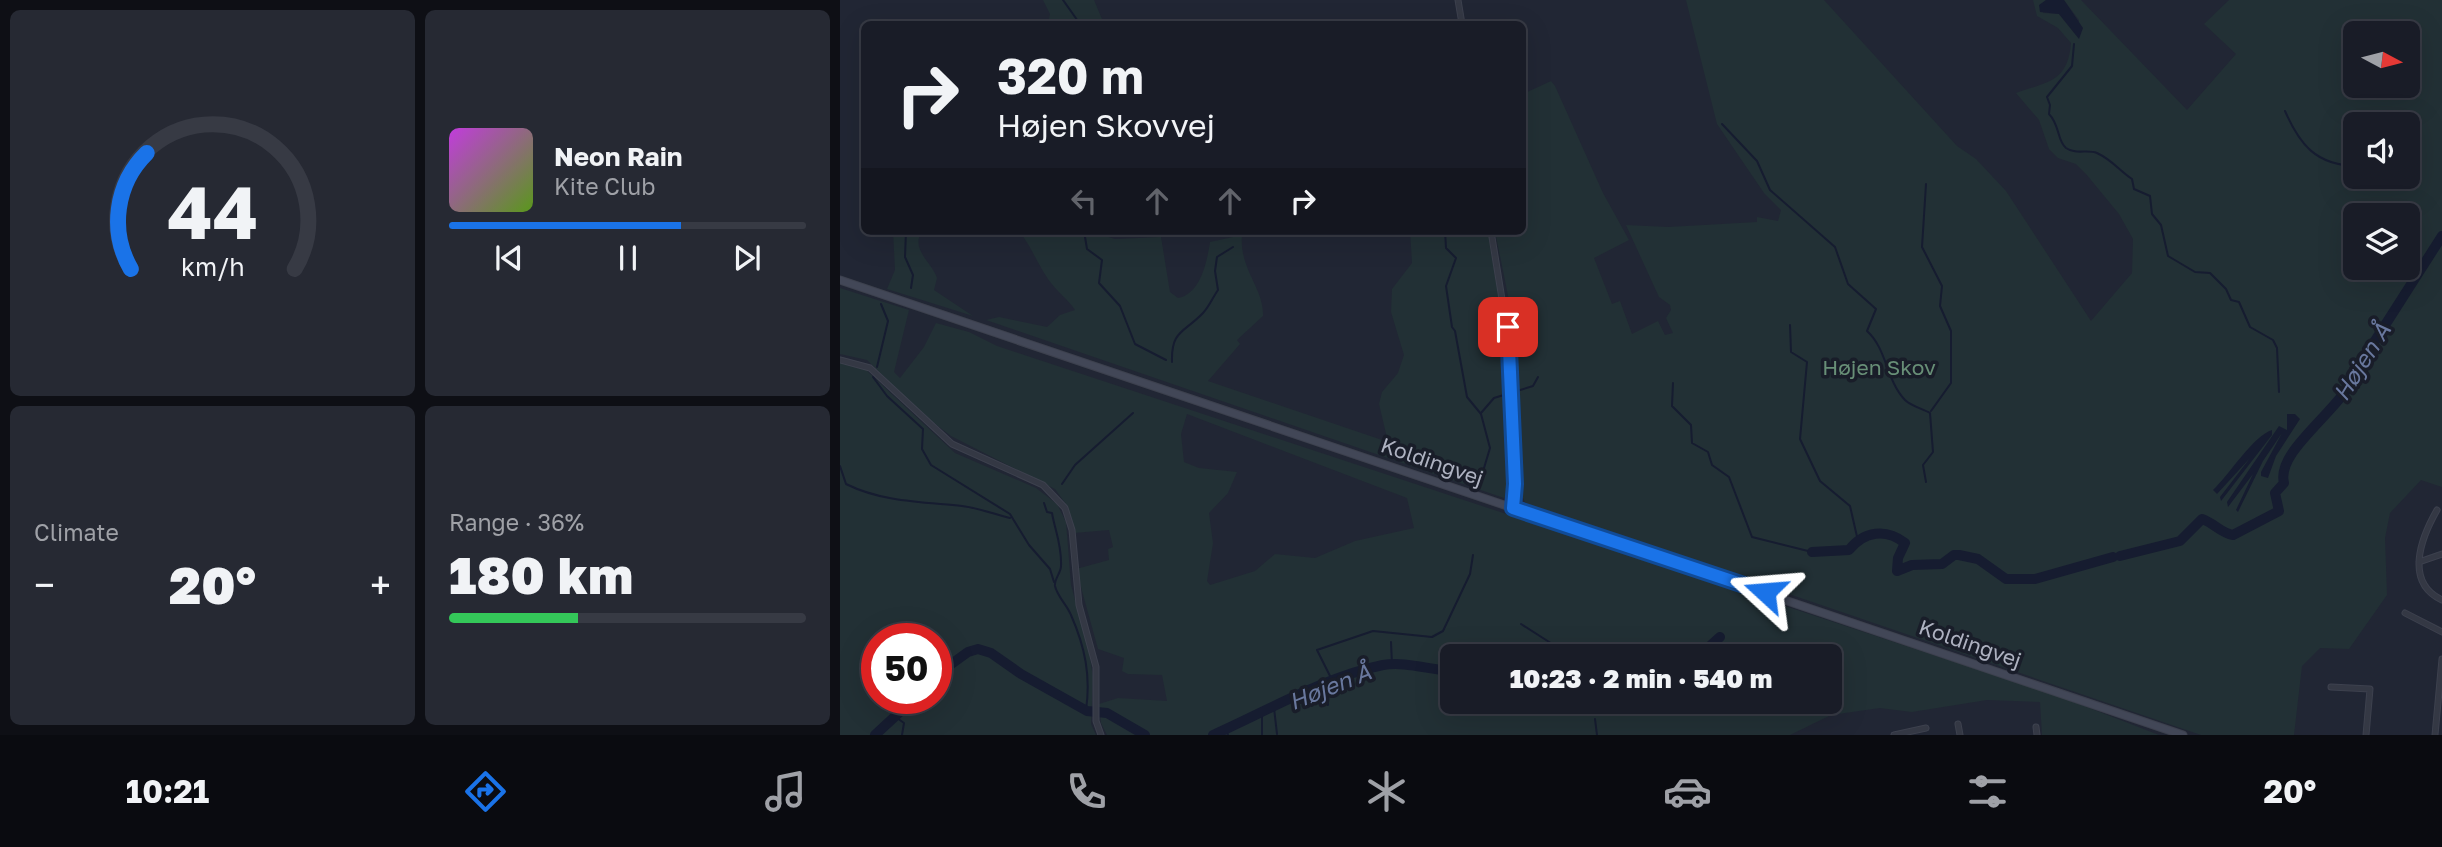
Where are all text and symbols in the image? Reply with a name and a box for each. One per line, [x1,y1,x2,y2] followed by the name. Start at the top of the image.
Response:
[2343,21,2420,98] north arrow
[2343,21,2420,280] map controls
[997,46,1144,105] text: 320 m
[882,49,973,140] icon: right
[997,106,1215,144] text: Højen Skovvej
[2343,112,2420,189] button: sound
[554,141,683,172] text: Neon Rain
[167,168,258,255] text: 44
[554,172,655,200] text: Kite Club
[1065,182,1103,220] icon: left
[1138,182,1176,220] icon: ahead
[1211,182,1249,220] icon: ahead
[1284,182,1322,220] icon: right
[2343,203,2420,280] button: layers
[490,239,528,277] icon: previous
[609,239,647,277] icon: pause
[728,239,766,277] icon: next
[181,251,244,282] text: km/h
[1478,297,1538,357] pin
[1489,308,1527,346] icon: arrive
[2326,317,2396,405] water label: Højen Å
[1822,354,1936,380] park label: Højen Skov
[1378,431,1487,491] street label: Koldingvej
[449,508,584,536] text: Range · 36%
[34,518,119,546] text: Climate
[449,543,633,605] text: 180 km
[169,553,256,615] text: 20°
[1728,555,1802,629] position arrow
[34,562,55,607] text: −
[370,562,391,607] text: +
[1916,613,2025,673] street label: Koldingvej
[861,623,952,714] speed limit sign: 50
[1284,657,1375,715] water label: Højen Å
[1510,663,1772,694] text: 10:23 · 2 min · 540 m
[461,767,510,816] icon: directions
[761,767,810,816] icon: music
[1062,767,1111,816] icon: phone
[1362,767,1411,816] icon: climate
[1663,767,1712,816] icon: car
[1963,767,2012,816] icon: filters
[126,772,209,810] text: 10:21
[2263,772,2316,810] text: 20°

